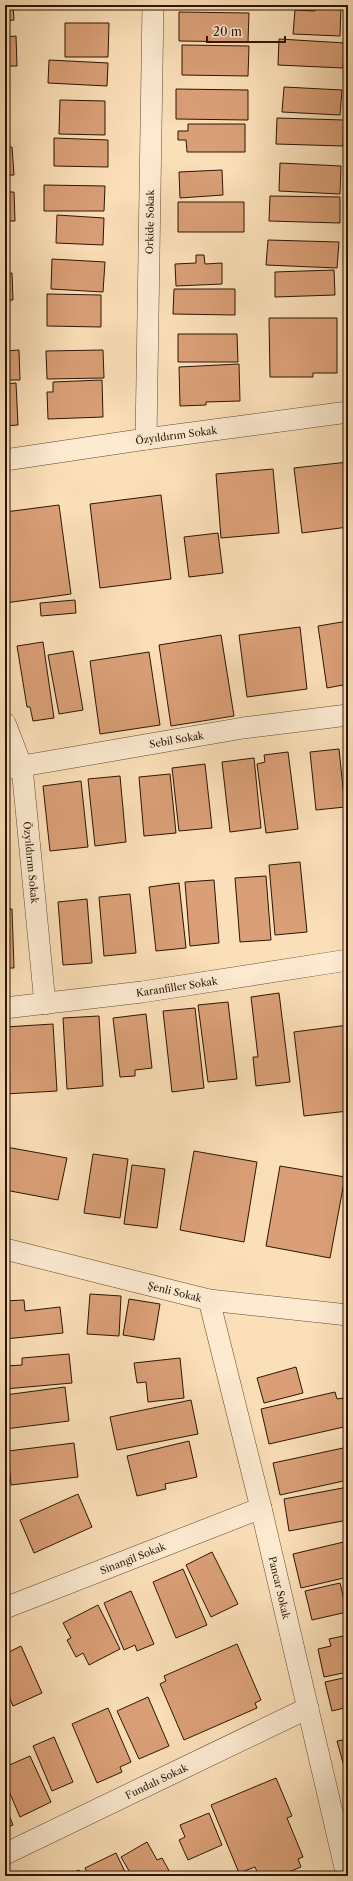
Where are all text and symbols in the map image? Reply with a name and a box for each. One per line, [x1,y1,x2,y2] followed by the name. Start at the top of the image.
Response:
[207,18,285,44] scale bar
[213,24,242,39] text: 20 m
[143,188,157,254] street label: Orkide Sokak
[135,423,219,447] street label: Özyıldırım Sokak
[148,729,206,751] street label: Sebil Sokak
[20,821,41,905] street label: Özyıldırım Sokak
[135,974,220,1000] street label: Karanfiller Sokak
[146,1279,204,1305] street label: Şenli Sokak
[98,1539,169,1577] street label: Sinangil Sokak
[265,1555,293,1621] street label: Pancar Sokak
[123,1760,191,1802] street label: Fundalı Sokak

